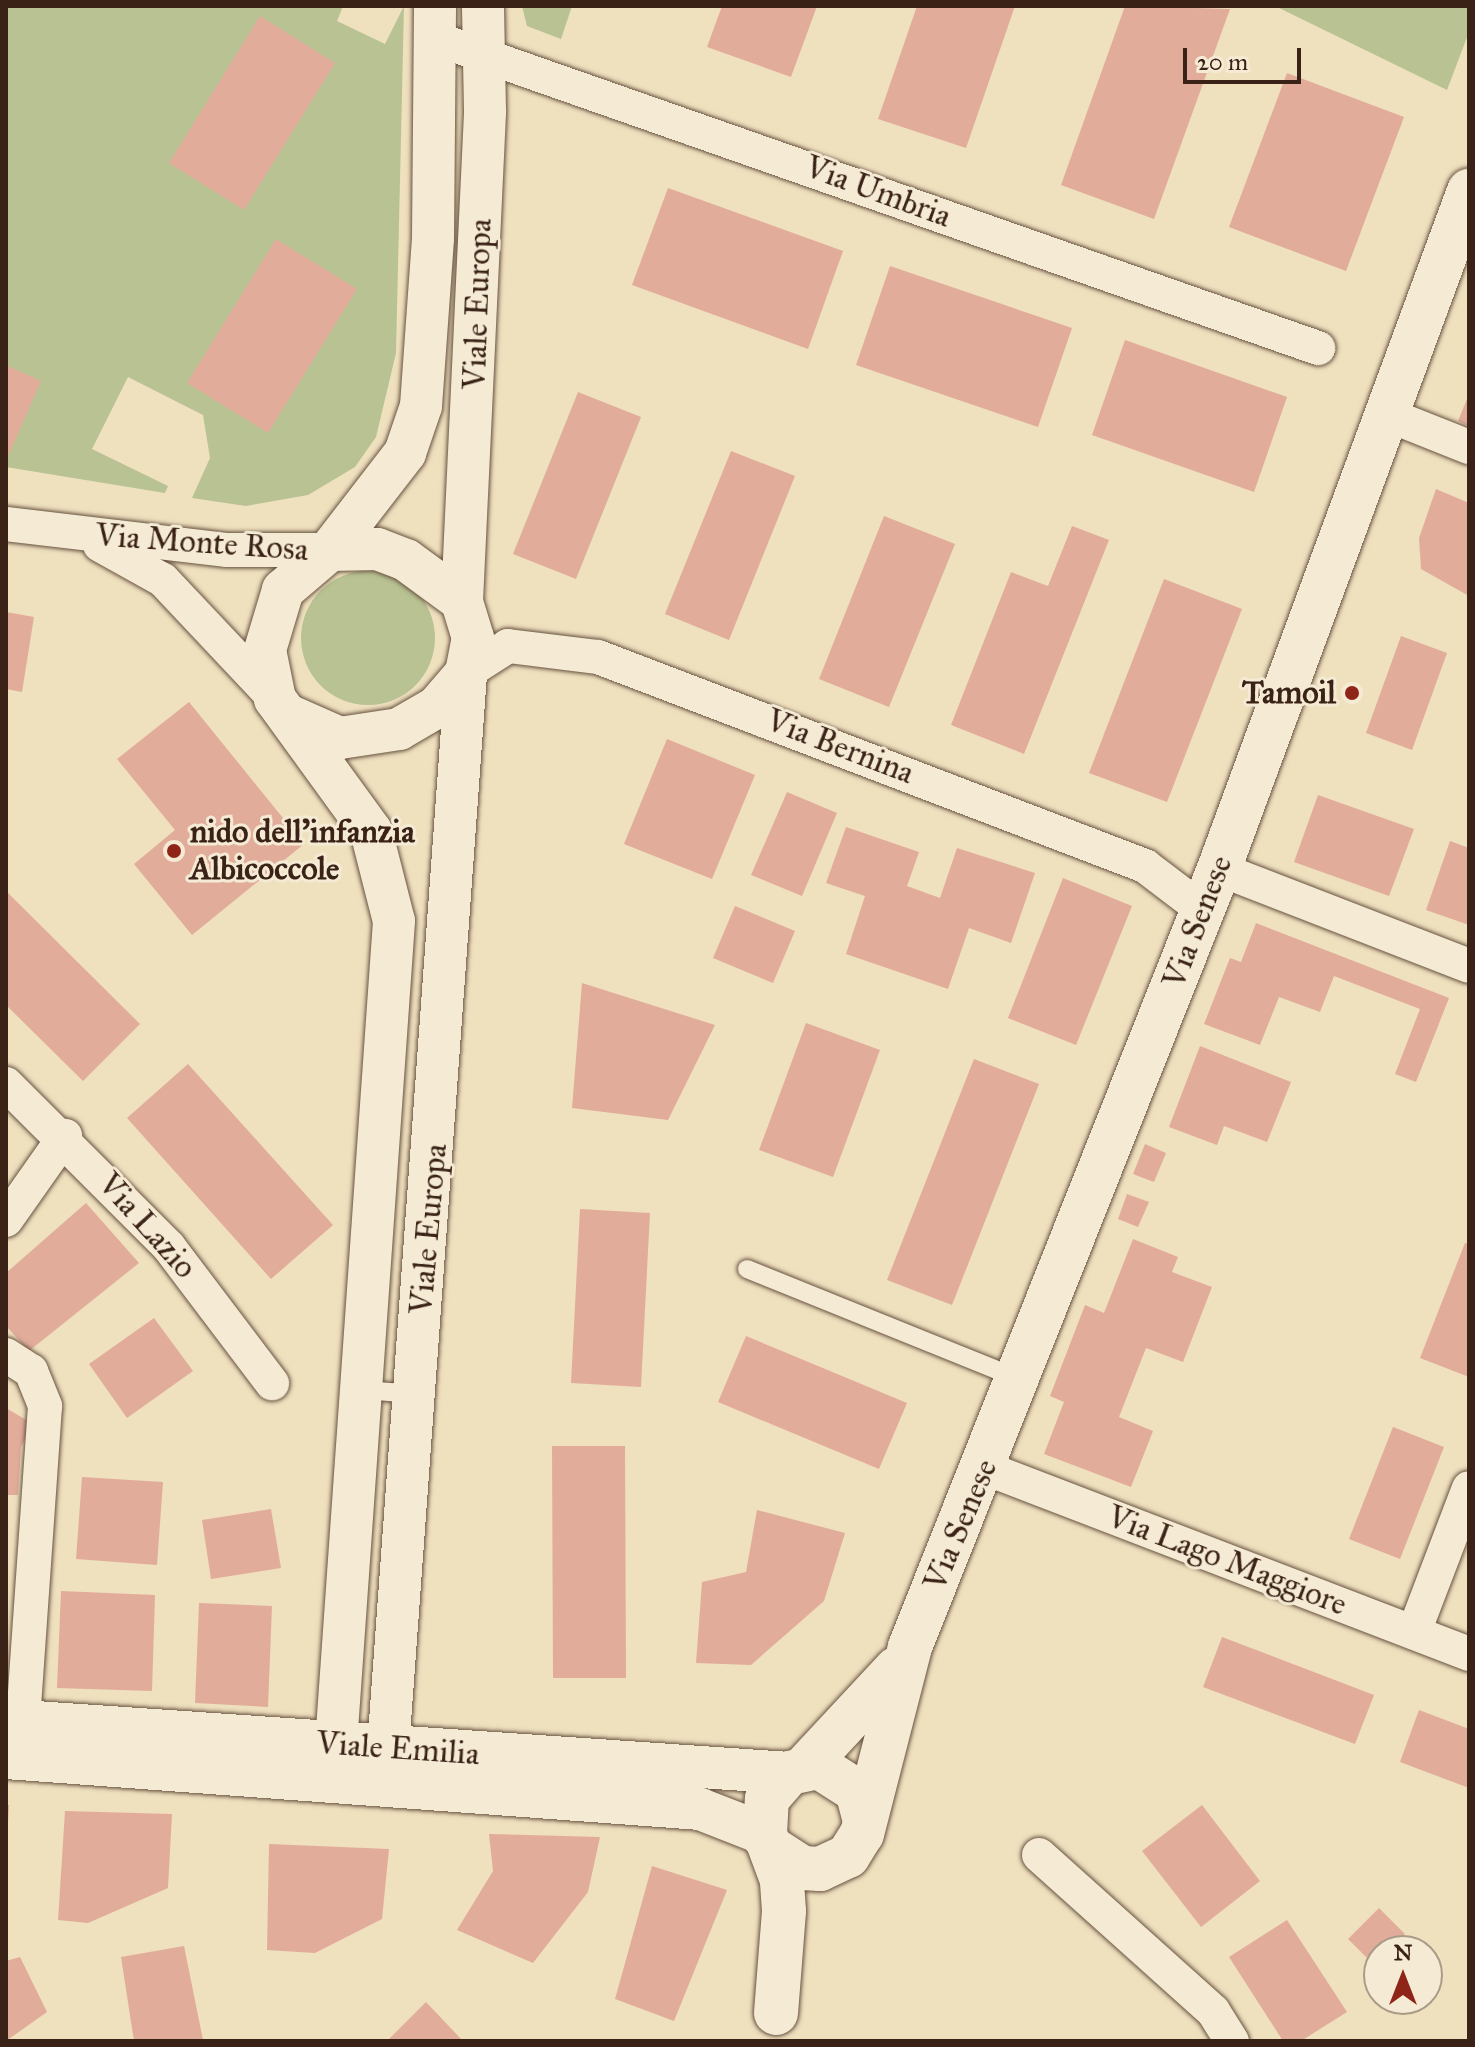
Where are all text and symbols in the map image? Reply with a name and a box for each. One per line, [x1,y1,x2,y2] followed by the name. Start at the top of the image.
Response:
[1187,32,1305,82] scale bar
[1197,47,1248,77] text: 20 m
[800,148,956,236] street label: Via Umbria
[456,218,500,390] street label: Viale Europa
[94,516,310,570] street label: Via Monte Rosa
[1242,674,1336,712] place label: Tamoil
[1343,684,1361,702] marker: Tamoil
[761,701,919,793] street label: Via Bernina
[190,814,415,889] place label: nido dell'infanzia Albicoccole
[165,842,183,860] marker: nido dell'infanzia Albicoccole
[1155,850,1241,994] street label: Via Senese
[402,1142,456,1316] street label: Viale Europa
[90,1165,204,1287] street label: Via Lazio
[916,1454,1006,1596] street label: Via Senese
[1102,1498,1352,1624] street label: Via Lago Maggiore
[315,1724,481,1774] street label: Viale Emilia
[1363,1935,1443,2015] north arrow
[1394,1939,1412,1966] text: N

